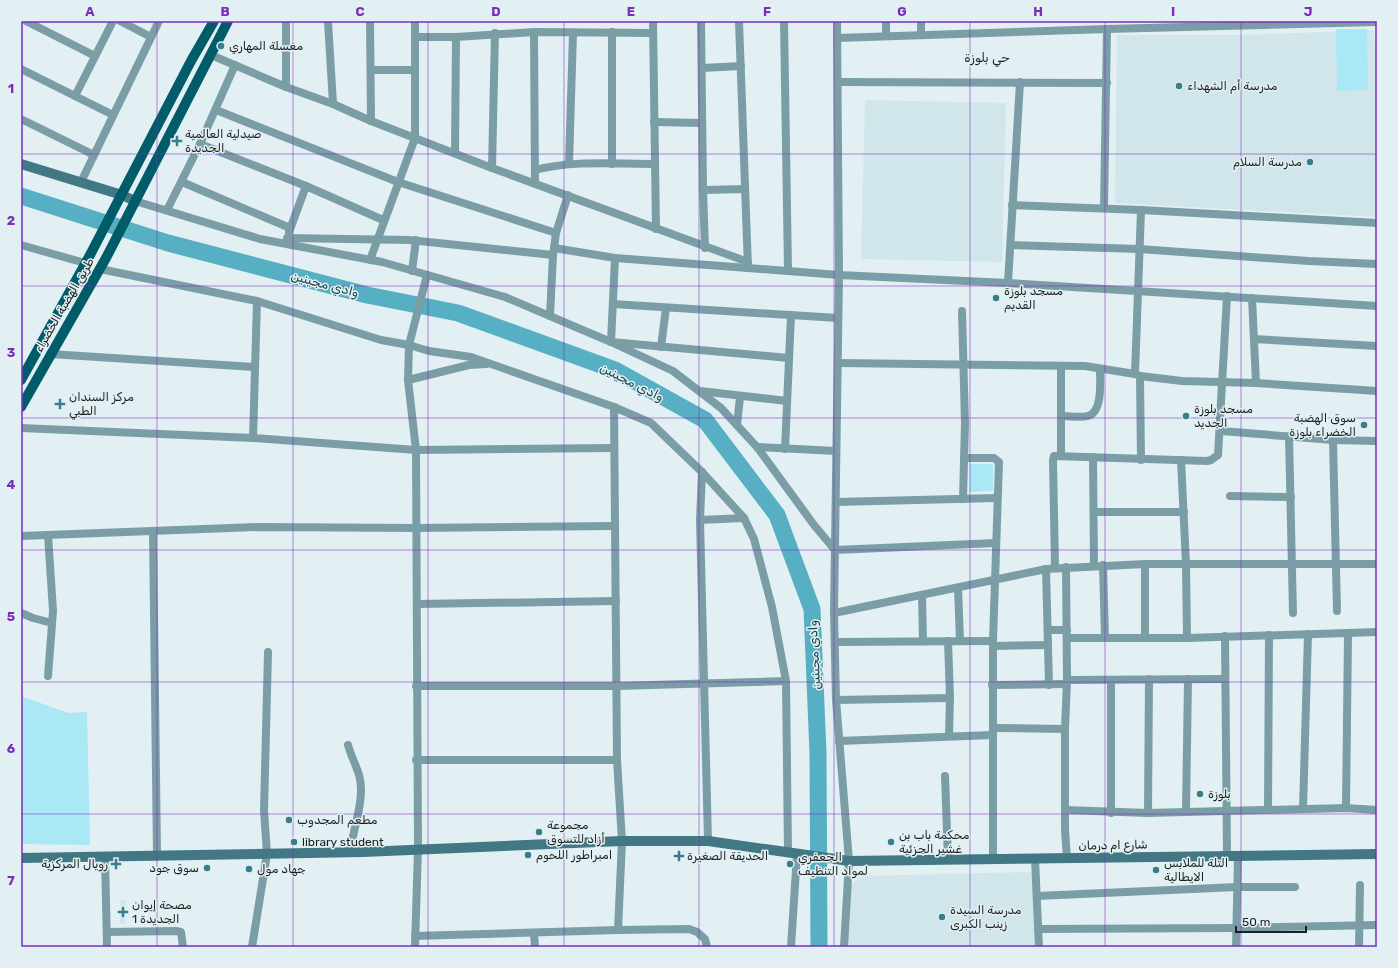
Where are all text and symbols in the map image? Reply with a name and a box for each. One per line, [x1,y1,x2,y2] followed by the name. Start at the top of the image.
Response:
[85,4,95,19] text: A
[220,4,230,19] text: B
[355,4,365,19] text: C
[491,4,501,19] text: D
[627,4,635,19] text: E
[763,4,771,19] text: F
[897,4,907,19] text: G
[1033,4,1043,19] text: H
[1171,4,1175,19] text: I
[1304,4,1312,19] text: J
[229,39,303,54] place label: مغسلة المهاري
[216,41,226,51] marker: مغسلة المهاري
[964,50,1010,67] district label: حي بلوزة
[1187,79,1278,95] place label: مدرسة أم الشهداء
[8,81,14,96] text: 1
[1174,81,1184,91] marker: مدرسة أم الشهداء
[185,127,261,155] place label: صيدلية العالمية الجديدة
[172,136,182,146] marker: صيدلية العالمية الجديدة
[1233,155,1302,171] place label: مدرسة السلام
[1305,157,1315,167] marker: مدرسة السلام
[7,213,15,228] text: 2
[31,255,98,355] street label: طريق الهضبة الخضراء
[289,268,361,302] water label: وادي مجينين
[1004,284,1063,313] place label: مسجد بلوزة القديم
[991,293,1001,303] marker: مسجد بلوزة القديم
[7,345,16,360] text: 3
[597,360,666,406] water label: وادي مجينين
[69,390,134,420] place label: مركز السندان الطبي
[54,398,66,410] marker: مركز السندان الطبي
[1194,402,1253,430] place label: مسجد بلوزة الجديد
[1181,411,1191,421] marker: مسجد بلوزة الجديد
[1289,411,1356,440] place label: سوق الهضبة الخضراء بلوزة
[1359,420,1369,430] marker: سوق الهضبة الخضراء بلوزة
[7,477,16,492] text: 4
[7,609,15,624] text: 5
[805,620,825,690] water label: وادي مجينين
[7,741,16,756] text: 6
[1208,787,1231,802] place label: بلوزة
[1195,789,1205,799] marker: بلوزة
[297,813,378,828] place label: مطعم المجدوب
[284,815,294,825] marker: مطعم المجدوب
[547,818,605,847] place label: مجموعة أزاد للتسوق
[534,827,544,837] marker: مجموعة أزاد للتسوق
[899,828,970,857] place label: محكمة باب بن غشير الجزئية
[302,835,384,849] place label: library student
[289,837,299,847] marker: library student
[886,837,896,847] marker: محكمة باب بن غشير الجزئية
[1078,837,1148,855] street label: شارع ام درمان
[536,848,612,864] place label: امبراطور اللحوم
[687,849,768,864] place label: الحديقة الصغيرة
[523,850,533,860] marker: امبراطور اللحوم
[798,850,868,879] place label: الجعفري لمواد التنظيف
[674,851,684,861] marker: الحديقة الصغيرة
[1164,856,1228,884] place label: التلة للملابس الايطالية
[41,857,108,872] place label: رويال المركزية
[111,859,121,869] marker: رويال المركزية
[785,859,795,869] marker: الجعفري لمواد التنظيف
[149,861,199,876] place label: سوق جود
[257,862,306,877] place label: جهاد مول
[202,863,212,873] marker: سوق جود
[244,864,254,874] marker: جهاد مول
[1151,865,1161,875] marker: التلة للملابس الايطالية
[7,873,15,888] text: 7
[132,898,192,926] place label: مصحة إيوان الجديدة 1
[950,903,1022,932] place label: مدرسة السيدة زينب الكبرى
[117,906,129,918] marker: مصحة إيوان الجديدة 1
[1236,908,1306,934] scale bar
[937,912,947,922] marker: مدرسة السيدة زينب الكبرى
[1242,915,1270,929] text: 50 m

